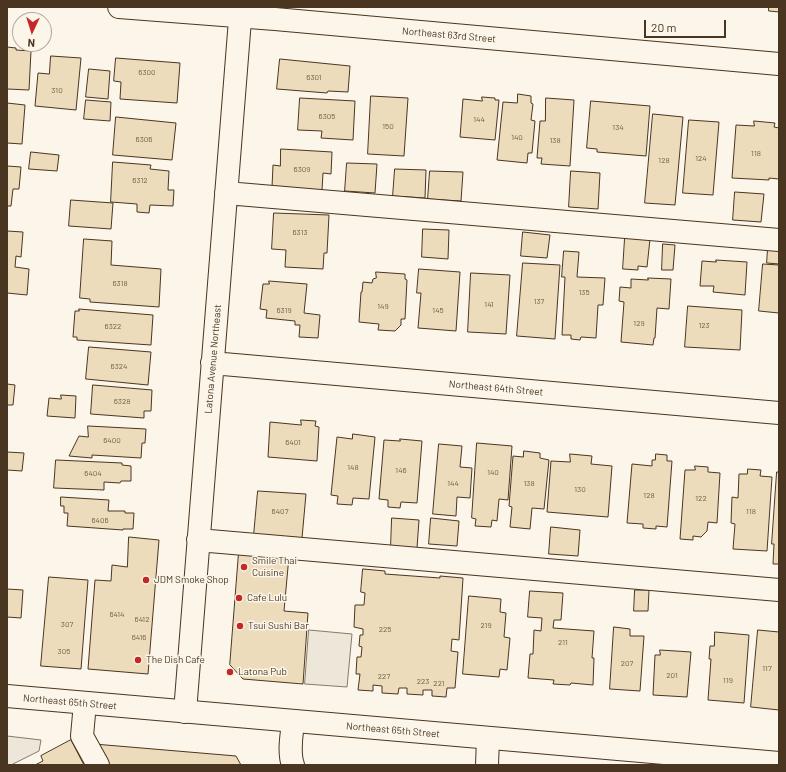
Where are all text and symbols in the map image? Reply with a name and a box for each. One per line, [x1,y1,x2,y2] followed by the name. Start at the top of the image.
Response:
[12,12,52,52] north arrow
[646,12,728,38] scale bar
[651,20,677,34] text: 20 m
[401,25,497,45] street label: Northeast 63rd Street
[27,37,35,50] text: N
[138,67,156,77] house number: 6300
[306,72,322,82] house number: 6301
[51,85,63,95] house number: 310
[319,111,335,121] house number: 6305
[473,114,485,124] house number: 144
[382,121,394,131] house number: 150
[612,122,624,132] house number: 134
[511,132,523,142] house number: 140
[136,134,152,144] house number: 6306
[549,135,561,145] house number: 138
[751,148,761,158] house number: 118
[695,153,707,163] house number: 124
[658,155,670,165] house number: 128
[294,164,310,174] house number: 6309
[132,175,148,185] house number: 6312
[292,227,308,237] house number: 6313
[112,278,128,288] house number: 6318
[578,287,590,297] house number: 135
[534,296,544,306] house number: 137
[484,299,494,309] house number: 141
[377,301,389,311] house number: 149
[202,304,224,414] street label: Latona Avenue Northeast
[276,305,292,315] house number: 6319
[432,305,444,315] house number: 145
[633,318,645,328] house number: 129
[698,320,710,330] house number: 123
[105,321,121,331] house number: 6322
[111,361,127,371] house number: 6324
[448,378,544,398] street label: Northeast 64th Street
[114,396,130,406] house number: 6328
[103,435,121,445] house number: 6400
[285,437,301,447] house number: 6401
[347,462,359,472] house number: 148
[395,465,407,475] house number: 146
[487,467,499,477] house number: 140
[84,468,102,478] house number: 6404
[447,478,459,488] house number: 144
[523,478,535,488] house number: 138
[574,484,586,494] house number: 130
[643,490,655,500] house number: 128
[695,493,707,503] house number: 122
[272,506,288,516] house number: 6407
[746,506,756,516] house number: 118
[91,515,109,525] house number: 6406
[252,555,297,578] place label: Smile Thai Cuisine
[239,562,249,572] marker: Smile Thai Cuisine
[154,574,229,586] place label: JDM Smoke Shop
[141,575,151,585] marker: JDM Smoke Shop
[247,592,287,604] place label: Cafe Lulu
[234,593,244,603] marker: Cafe Lulu
[110,609,124,619] house number: 6414
[135,614,149,624] house number: 6412
[61,619,73,629] house number: 307
[248,620,309,632] place label: Tsui Sushi Bar
[480,620,492,630] house number: 219
[235,621,245,631] marker: Tsui Sushi Bar
[379,624,391,634] house number: 225
[132,632,146,642] house number: 6416
[558,637,568,647] house number: 211
[58,646,70,656] house number: 305
[146,654,205,666] place label: The Dish Cafe
[133,655,143,665] marker: The Dish Cafe
[621,658,633,668] house number: 207
[762,663,772,673] house number: 117
[238,666,287,678] place label: Latona Pub
[225,667,235,677] marker: Latona Pub
[666,670,678,680] house number: 201
[378,671,390,681] house number: 227
[723,675,733,685] house number: 119
[417,676,429,686] house number: 223
[433,678,445,688] house number: 221
[22,692,118,712] street label: Northeast 65th Street
[345,720,441,740] street label: Northeast 65th Street

